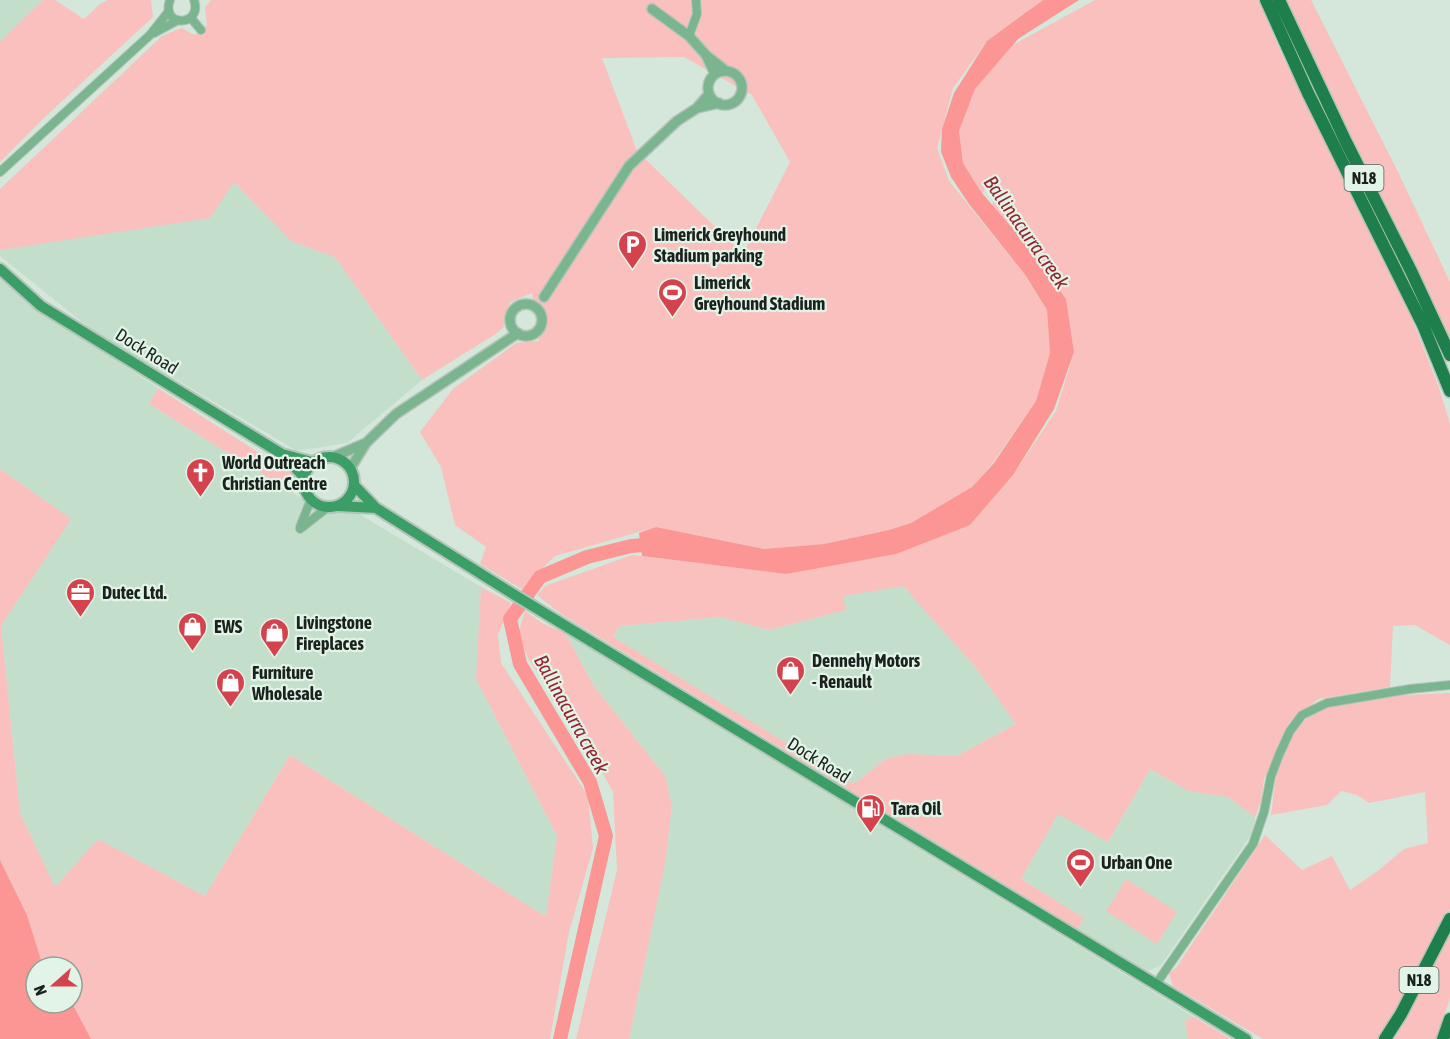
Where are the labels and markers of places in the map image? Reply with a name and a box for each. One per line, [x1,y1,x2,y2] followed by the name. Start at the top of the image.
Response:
[654,224,786,266] place label: Limerick Greyhound Stadium parking
[617,228,649,270] parking icon: Limerick Greyhound Stadium parking
[694,272,825,314] place label: Limerick Greyhound Stadium
[657,276,689,318] sports icon: Limerick Greyhound Stadium
[221,452,327,494] place label: World Outreach Christian Centre
[185,456,217,498] church icon: World Outreach Christian Centre
[65,576,97,618] office icon: Dutec Ltd.
[102,582,167,603] place label: Dutec Ltd.
[177,610,209,652] shop icon: EWS
[296,612,372,654] place label: Livingstone Fireplaces
[214,616,243,637] place label: EWS
[259,616,291,658] shop icon: Livingstone Fireplaces
[812,650,921,692] place label: Dennehy Motors - Renault
[775,654,807,696] shop icon: Dennehy Motors - Renault
[251,662,323,704] place label: Furniture Wholesale
[215,666,247,708] shop icon: Furniture Wholesale
[854,792,886,834] fuel station icon: Tara Oil
[891,798,941,819] place label: Tara Oil
[1064,846,1096,888] sports icon: Urban One
[1101,852,1172,873] place label: Urban One

